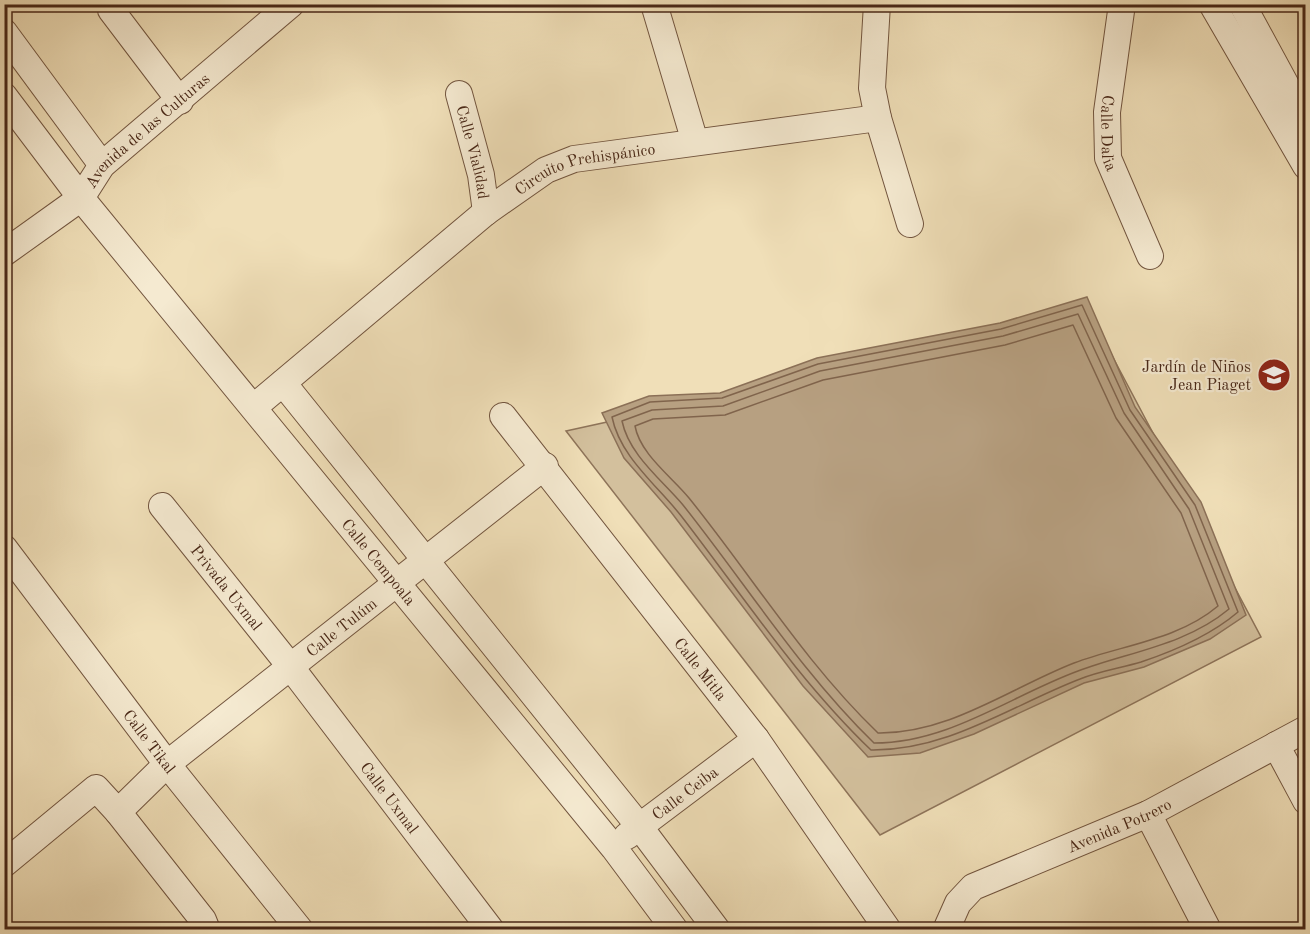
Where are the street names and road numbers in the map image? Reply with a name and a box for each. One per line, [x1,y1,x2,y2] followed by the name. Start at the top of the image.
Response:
[83,71,213,192] street label: Avenida de las Culturas
[1097,94,1119,174] street label: Calle Dalia
[452,104,490,200] street label: Calle Vialidad
[513,142,656,199] street label: Circuito Prehispánico
[338,517,418,609] street label: Calle Cempoala
[187,543,264,634] street label: Privada Uxmal
[304,596,381,661] street label: Calle Tulúm
[670,636,729,704] street label: Calle Mitla
[119,707,177,777] street label: Calle Tikal
[356,760,421,837] street label: Calle Uxmal
[650,765,722,824] street label: Calle Ceiba
[1065,797,1175,857] street label: Avenida Potrero

